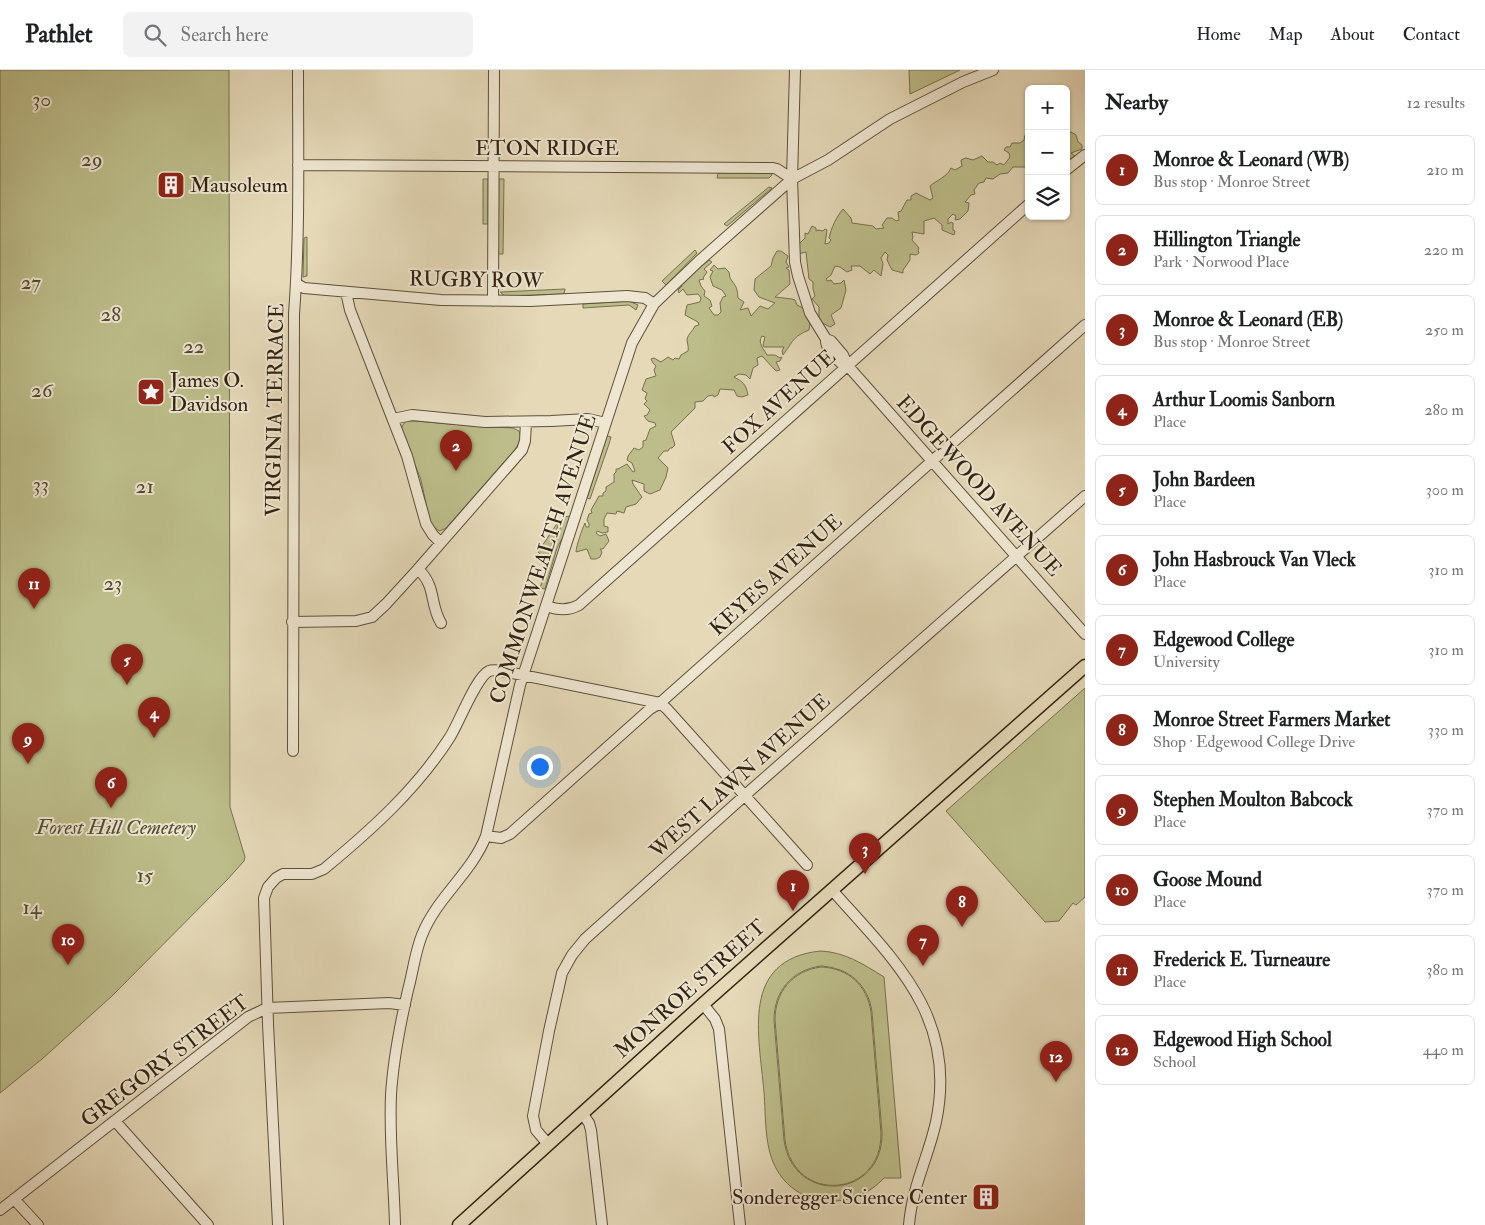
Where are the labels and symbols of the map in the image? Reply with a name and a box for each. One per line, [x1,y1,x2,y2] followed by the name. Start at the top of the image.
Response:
[33,86,51,113] park label: 30
[475,135,619,162] street label: ETON RIDGE
[81,146,103,173] park label: 29
[156,170,186,200] building icon: Mausoleum
[190,172,288,199] place label: Mausoleum
[409,265,544,295] street label: RUGBY ROW
[21,269,42,296] park label: 27
[101,301,121,328] park label: 28
[260,303,290,517] street label: VIRGINIA TERRACE
[183,333,205,360] park label: 22
[717,344,841,460] street label: FOX AVENUE
[169,367,249,418] place label: James O. Davidson
[31,377,54,404] park label: 26
[136,377,166,407] place icon: James O. Davidson
[890,390,1068,582] street label: EDGEWOOD AVENUE
[483,411,603,707] street label: COMMONWEALTH AVENUE
[440,430,472,471] pin: 2
[33,471,49,498] park label: 33
[136,473,154,500] park label: 21
[704,508,848,642] street label: KEYES AVENUE
[18,568,50,609] pin: 11
[104,570,122,597] park label: 23
[111,644,143,685] pin: 5
[643,688,836,865] street label: WEST LAWN AVENUE
[138,697,170,738] pin: 4
[12,723,44,764] pin: 9
[527,754,553,780] your location
[95,767,127,808] pin: 6
[35,814,197,841] park label: Forest Hill Cemetery
[849,833,881,874] pin: 3
[137,862,153,889] park label: 15
[777,870,809,911] pin: 1
[946,886,978,927] pin: 8
[23,894,42,921] park label: 14
[609,914,772,1064] street label: MONROE STREET
[52,924,84,965] pin: 10
[907,925,939,966] pin: 7
[76,989,255,1133] street label: GREGORY STREET
[1040,1041,1072,1082] pin: 12
[971,1182,1001,1212] building icon: Sonderegger Science Center
[732,1184,967,1211] place label: Sonderegger Science Center

